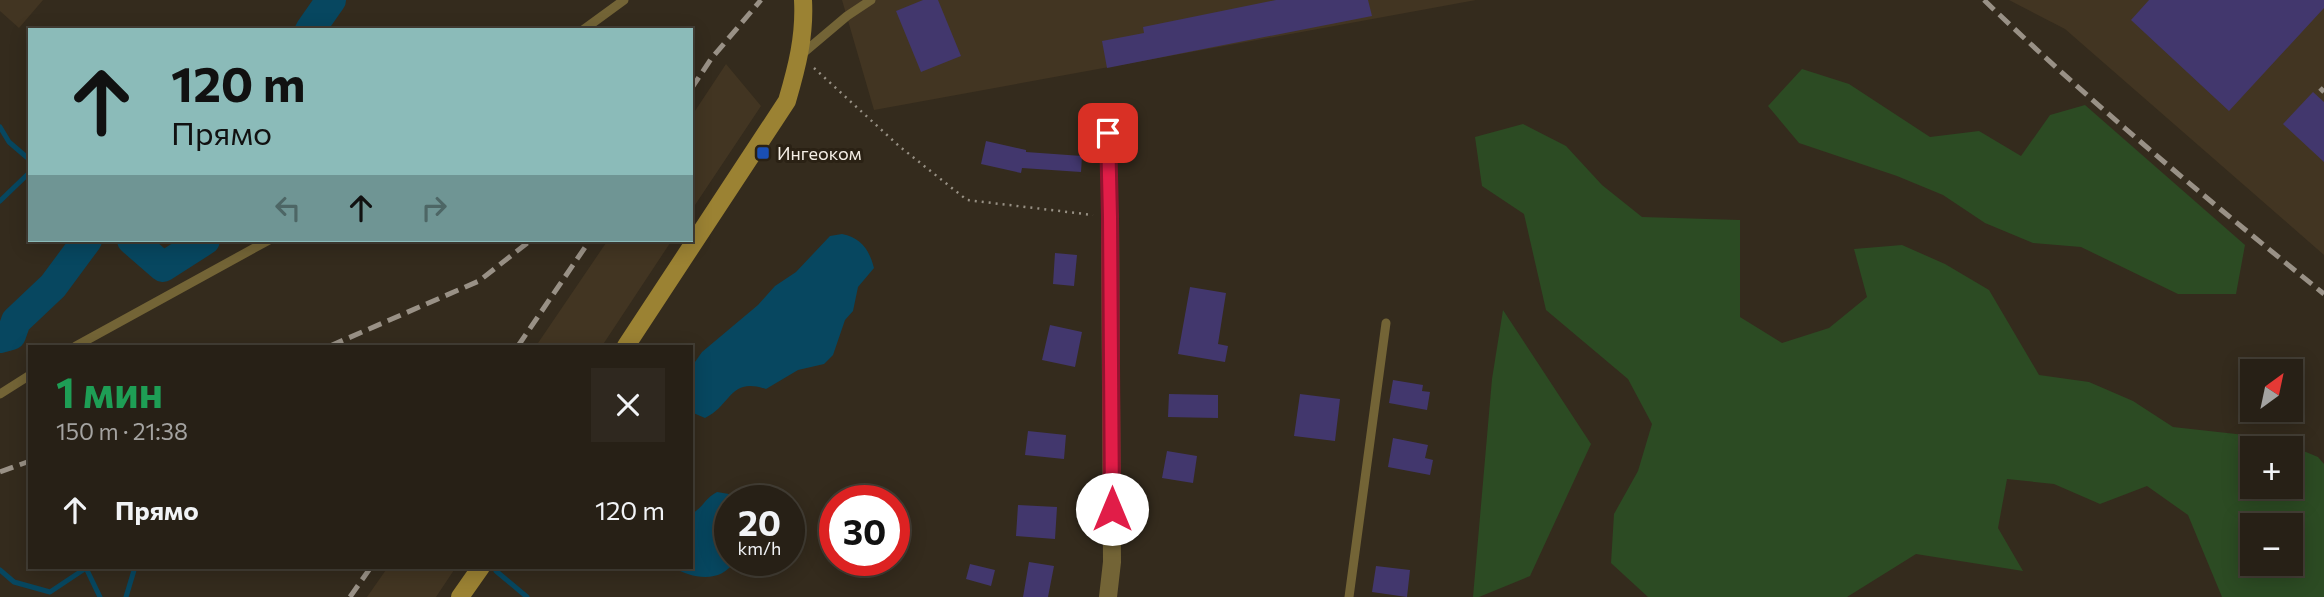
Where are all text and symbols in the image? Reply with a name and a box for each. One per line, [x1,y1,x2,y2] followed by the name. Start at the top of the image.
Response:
[171,52,305,112] text: 120 m
[56,56,147,147] icon: ahead
[1078,103,1138,163] pin
[171,112,272,152] text: Прямо
[1089,114,1127,152] icon: arrive
[777,142,862,164] place label: Ингеоком
[755,145,771,161] marker: Ингеоком
[269,189,307,227] icon: left
[342,189,380,227] icon: ahead
[415,189,453,227] icon: right
[2240,359,2303,422] north arrow
[2240,359,2303,576] map controls
[56,365,163,417] text: 1 мин
[591,368,665,442] button: close
[56,417,188,445] text: 150 m · 21:38
[2240,436,2303,499] button: +
[1075,472,1149,546] position arrow
[819,485,910,576] speed limit sign: 30
[56,491,94,529] icon: ahead
[115,494,199,525] text: Прямо
[595,494,665,525] text: 120 m
[738,500,781,543] text: 20
[2240,513,2303,576] button: −
[738,537,781,559] text: km/h

